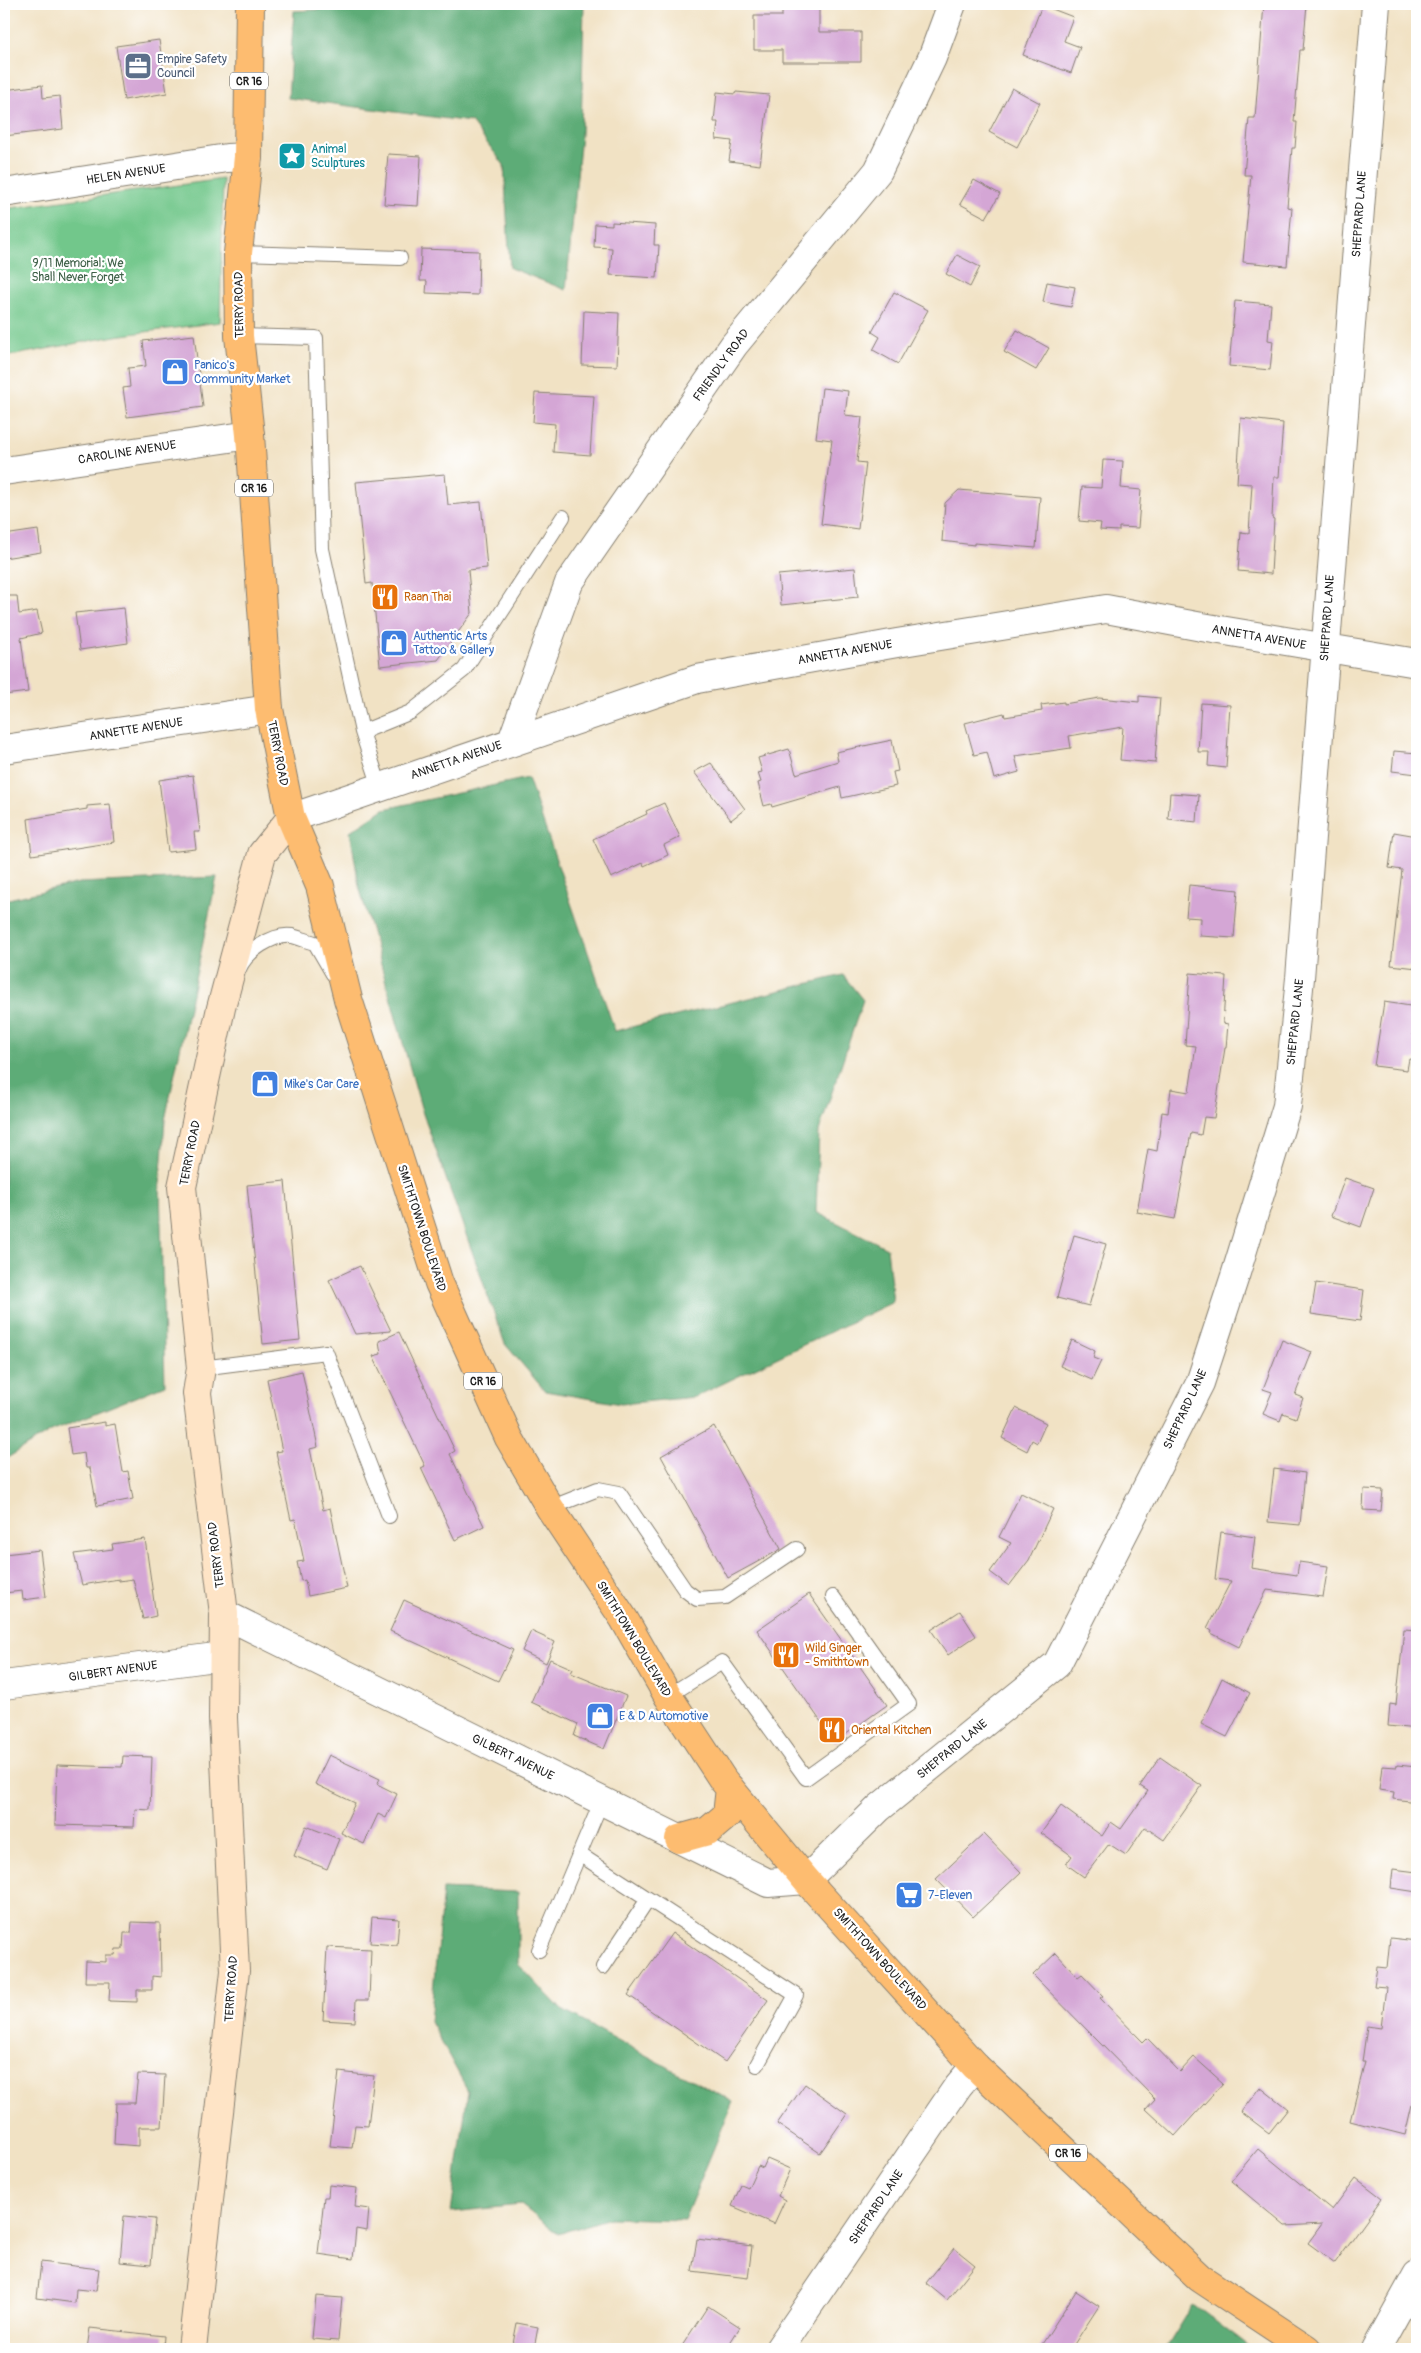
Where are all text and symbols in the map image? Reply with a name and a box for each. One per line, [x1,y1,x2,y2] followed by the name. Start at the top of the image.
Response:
[123,51,153,81] office icon: Empire Safety Council
[157,52,227,81] place label: Empire Safety Council
[230,72,268,90] road number: CR 16
[277,141,307,171] place icon: Animal Sculptures
[311,142,365,171] place label: Animal Sculptures
[85,161,167,188] street label: HELEN AVENUE
[1349,170,1370,258] street label: SHEPPARD LANE
[32,256,125,285] park label: 9/11 Memorial: We Shall Never Forget
[231,271,248,338] street label: TERRY ROAD
[690,326,753,404] street label: FRIENDLY ROAD
[160,357,190,387] shop icon: Panico's Community Market
[194,358,291,387] place label: Panico's Community Market
[77,437,177,468] street label: CAROLINE AVENUE
[235,479,273,496] road number: CR 16
[1317,574,1338,662] street label: SHEPPARD LANE
[370,582,400,612] restaurant icon: Raan Thai
[404,590,451,605] place label: Raan Thai
[1210,622,1307,653] street label: ANNETTA AVENUE
[379,628,409,658] shop icon: Authentic Arts Tattoo & Gallery
[413,629,494,658] place label: Authentic Arts Tattoo & Gallery
[797,637,894,668] street label: ANNETTA AVENUE
[88,715,184,744] street label: ANNETTE AVENUE
[264,719,291,788] street label: TERRY ROAD
[408,738,504,783] street label: ANNETTA AVENUE
[1284,978,1307,1066] street label: SHEPPARD LANE
[250,1069,280,1099] shop icon: Mike's Car Care
[284,1077,359,1092] place label: Mike's Car Care
[177,1119,204,1187] street label: TERRY ROAD
[394,1163,449,1294] street label: SMITHTOWN BOULEVARD
[1160,1367,1211,1452] street label: SHEPPARD LANE
[464,1372,502,1390] road number: CR 16
[205,1521,228,1589] street label: TERRY ROAD
[593,1579,674,1700] street label: SMITHTOWN BOULEVARD
[771,1640,801,1670] restaurant icon: Wild Ginger - Smithtown
[805,1641,869,1670] place label: Wild Ginger - Smithtown
[68,1658,158,1685] street label: GILBERT AVENUE
[585,1701,615,1731] shop icon: E & D Automotive
[619,1709,708,1724] place label: E & D Automotive
[817,1715,847,1745] restaurant icon: Oriental Kitchen
[914,1716,991,1782] street label: SHEPPARD LANE
[851,1723,932,1738] place label: Oriental Kitchen
[469,1731,556,1784] street label: GILBERT AVENUE
[894,1880,924,1910] supermarket icon: 7-Eleven
[928,1888,973,1903] place label: 7-Eleven
[830,1905,930,2014] street label: SMITHTOWN BOULEVARD
[222,1955,241,2023] street label: TERRY ROAD
[1049,2144,1087,2162] road number: CR 16
[846,2167,907,2247] street label: SHEPPARD LANE

